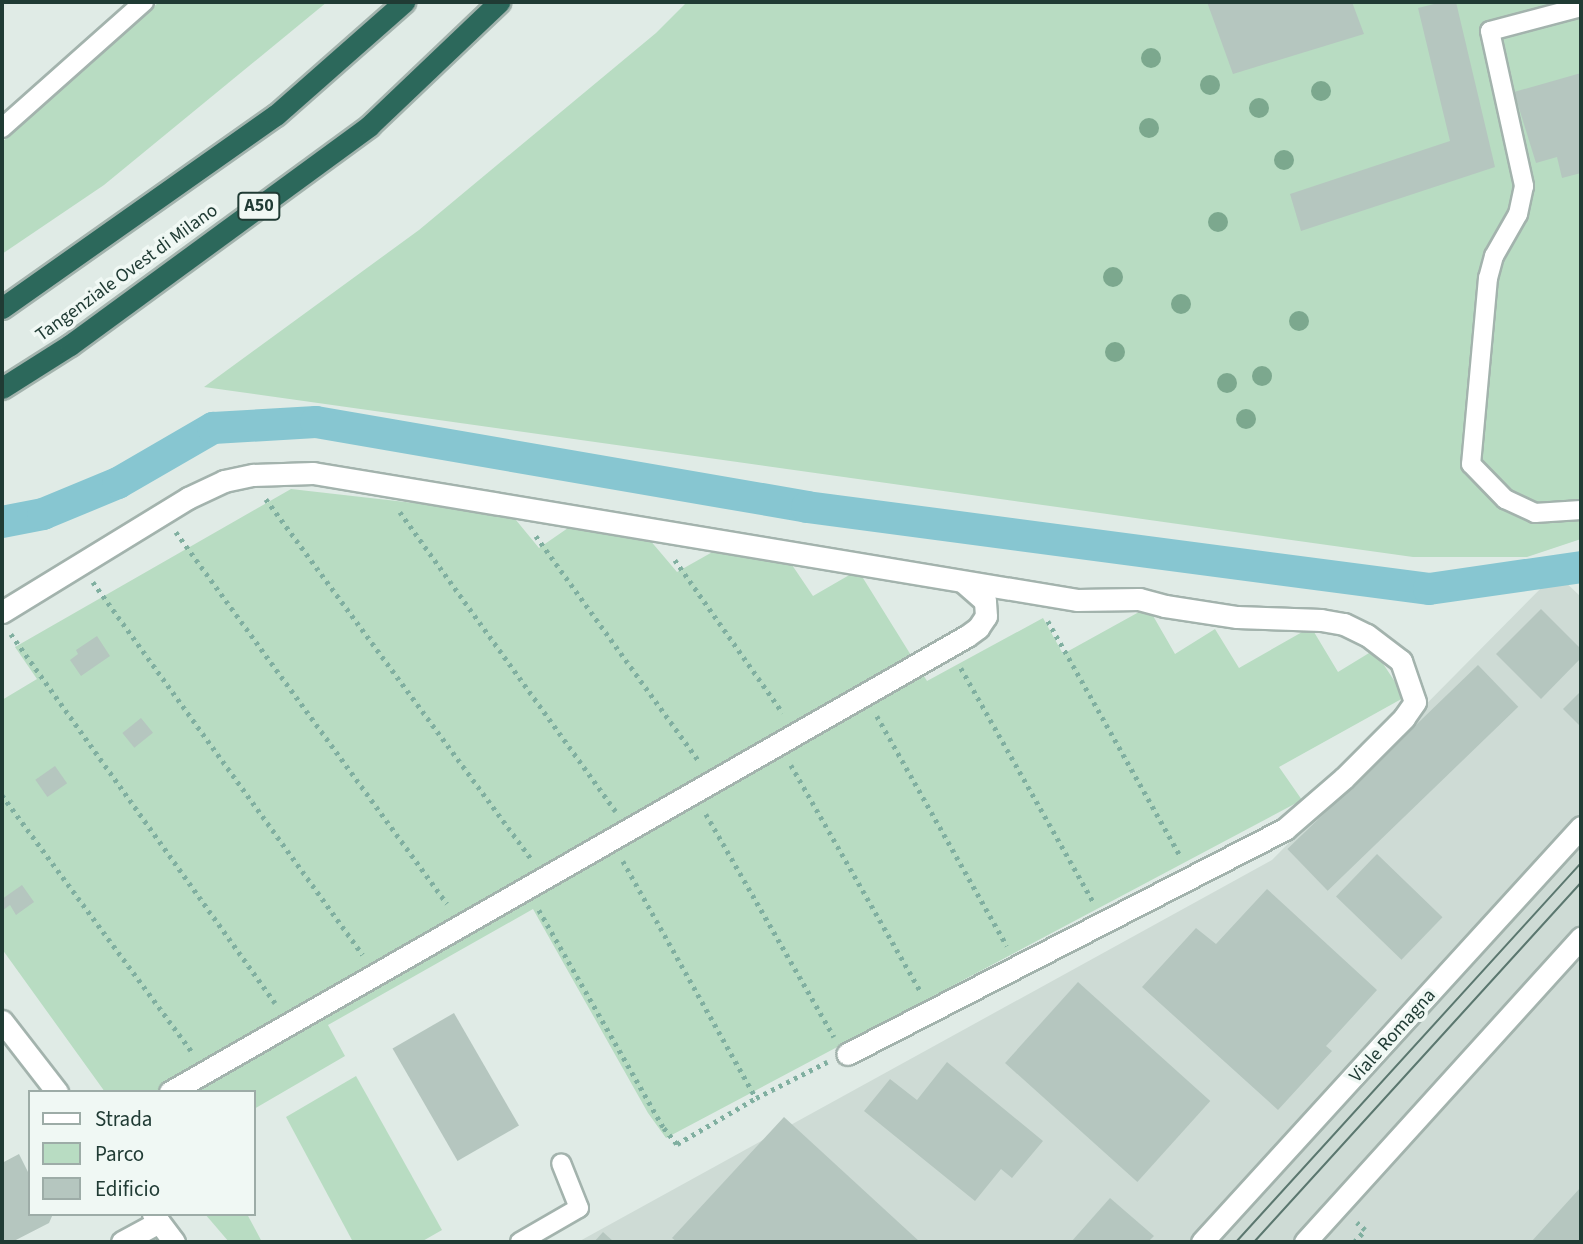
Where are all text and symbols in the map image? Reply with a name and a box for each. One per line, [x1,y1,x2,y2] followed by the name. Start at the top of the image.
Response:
[236,191,282,220] road number: A50
[31,199,223,347] street label: Tangenziale Ovest di Milano
[1345,985,1441,1087] street label: Viale Romagna
[28,1090,256,1216] legend
[95,1104,152,1134] text: Strada
[95,1139,144,1169] text: Parco
[95,1174,160,1204] text: Edificio

